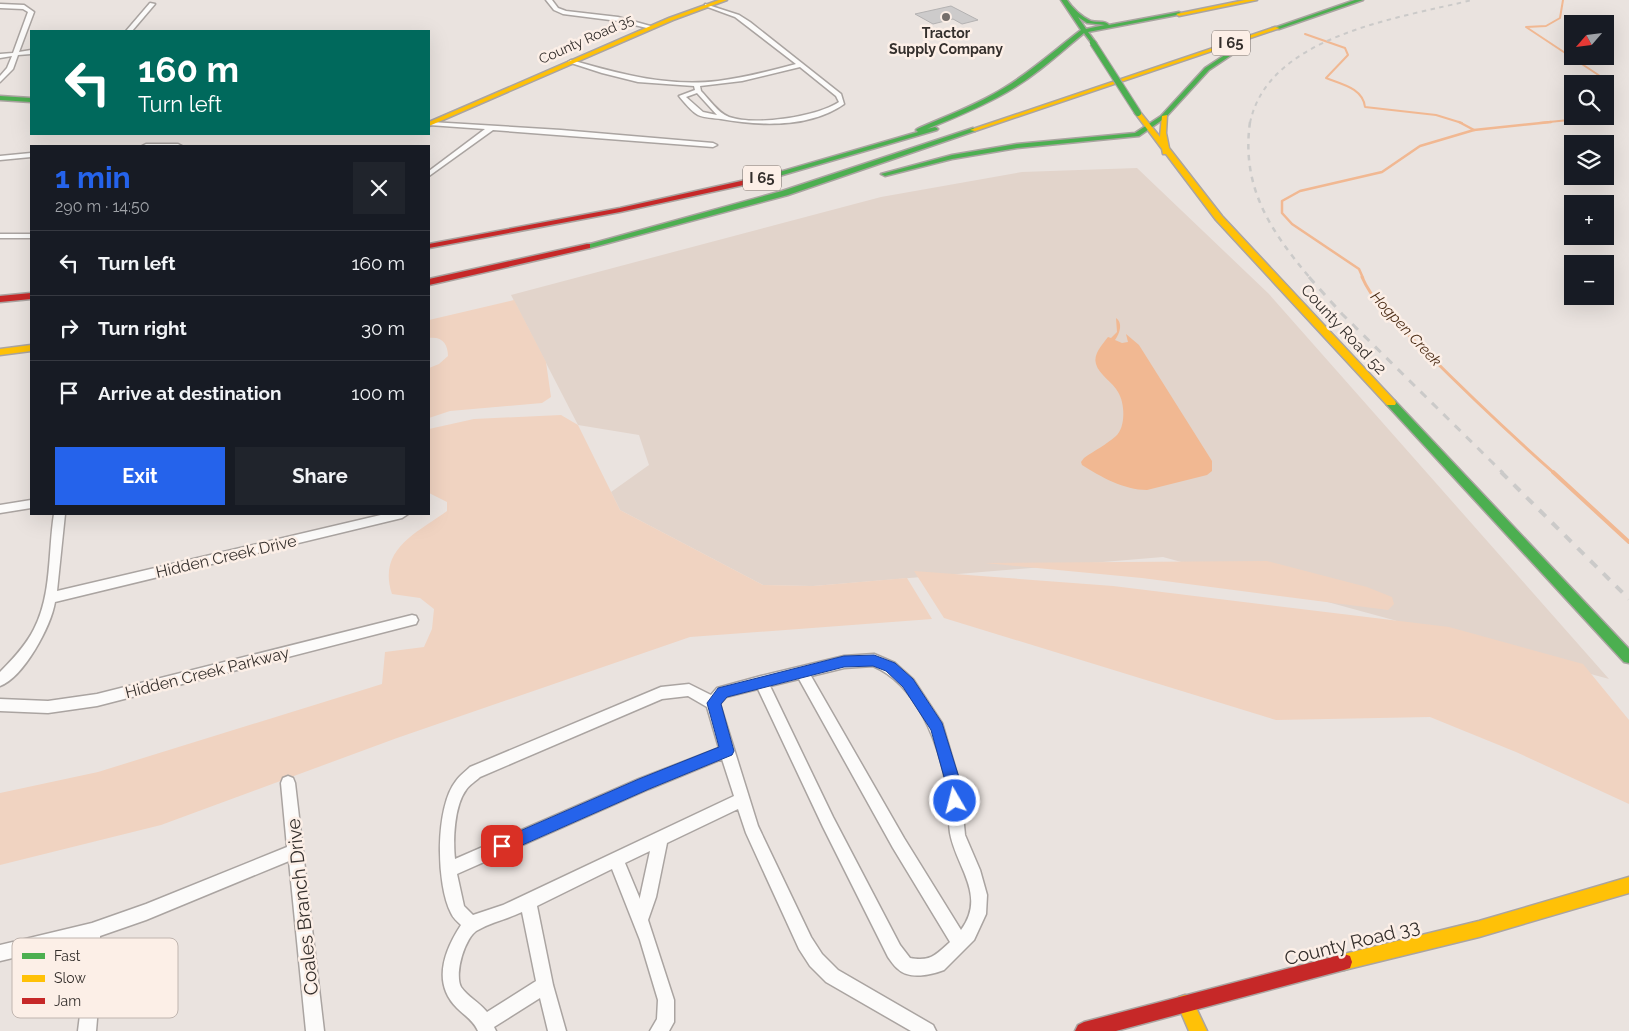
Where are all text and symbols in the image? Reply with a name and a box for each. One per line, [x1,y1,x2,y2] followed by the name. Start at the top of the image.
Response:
[536,11,636,67] street label: County Road 35
[940,11,952,23] marker: Tractor Supply Company
[1564,15,1614,65] north arrow
[1564,15,1614,305] map controls
[889,25,1003,57] place label: Tractor Supply Company
[1212,30,1250,56] road number: I 65
[138,49,239,90] text: 160 m
[55,50,120,115] icon: left
[1564,75,1614,125] button: search
[138,91,222,117] text: Turn left
[1564,135,1614,185] button: layers
[55,160,131,195] text: 1 min
[353,162,405,214] button: close
[743,166,781,190] road number: I 65
[1564,195,1614,245] button: +
[55,197,150,216] text: 290 m · 14:50
[55,249,83,277] icon: left
[98,252,175,274] text: Turn left
[351,252,405,274] text: 160 m
[1564,255,1614,305] button: −
[1297,280,1390,378] street label: County Road 52
[1367,288,1445,370] water label: Hogpen Creek
[55,314,83,342] icon: right
[98,317,187,339] text: Turn right
[361,317,405,339] text: 30 m
[55,379,83,407] icon: arrive
[98,382,282,404] text: Arrive at destination
[351,382,405,404] text: 100 m
[55,447,225,505] button: Exit
[235,447,405,505] button: Share
[154,531,298,582] street label: Hidden Creek Drive
[123,643,291,702] street label: Hidden Creek Parkway
[928,774,980,826] position arrow
[282,818,322,996] street label: Coales Branch Drive
[481,825,523,867] pin
[488,832,516,860] icon: arrive
[1282,915,1422,969] street label: County Road 33
[12,938,178,1018] legend
[54,948,81,964] text: Fast
[54,970,86,986] text: Slow
[54,993,81,1009] text: Jam

